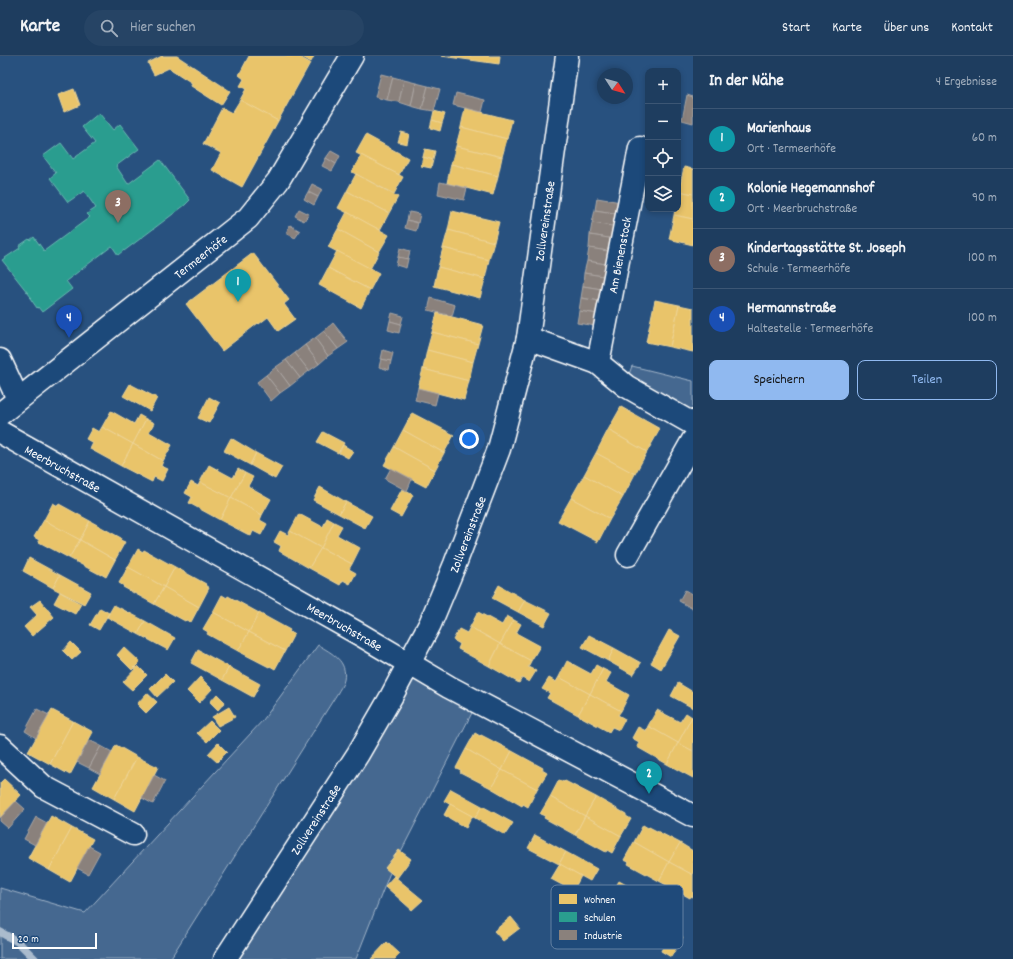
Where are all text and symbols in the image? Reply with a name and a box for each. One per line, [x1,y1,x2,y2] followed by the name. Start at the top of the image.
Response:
[84,10,364,46] search box
[20,14,60,41] text: Karte
[98,17,120,39] icon: search
[130,17,195,39] text: Hier suchen
[782,18,810,38] text: Start
[832,18,862,38] text: Karte
[884,18,929,38] text: Über uns
[951,18,993,38] text: Kontakt
[597,68,633,104] north arrow
[645,68,681,212] map controls
[645,68,681,104] button: +
[709,70,784,94] text: In der Nähe
[936,73,997,92] text: 4 Ergebnisse
[645,104,681,140] button: −
[747,118,811,140] text: Marienhaus
[721,129,723,148] text: 1
[972,129,997,148] text: 60 m
[645,140,681,176] button: locate
[747,140,836,159] text: Ort · Termeerhöfe
[645,176,681,212] button: layers
[747,178,874,200] text: Kolonie Hegemannshof
[531,180,562,263] street label: Zollvereinstraße
[719,189,725,208] text: 2
[972,189,997,208] text: 90 m
[105,190,131,223] pin: 3
[747,200,857,219] text: Ort · Meerbruchstraße
[605,216,638,295] street label: Am Bienenstock
[171,231,232,285] street label: Termeerhöfe
[747,238,906,260] text: Kindertagsstätte St. Joseph
[719,249,725,268] text: 3
[968,249,997,268] text: 100 m
[747,260,850,279] text: Schule · Termeerhöfe
[225,269,251,302] pin: 1
[747,298,836,320] text: Hermannstraße
[56,305,82,338] pin: 4
[719,309,725,328] text: 4
[968,309,997,328] text: 100 m
[747,320,873,339] text: Haltestelle · Termeerhöfe
[709,360,849,400] button: Speichern
[857,360,997,400] button: Teilen
[459,429,479,449] your location
[20,441,103,499] street label: Meerbruchstraße
[446,493,493,576] street label: Zollvereinstraße
[303,599,385,658] street label: Meerbruchstraße
[636,761,662,794] pin: 2
[287,781,347,859] street label: Zollvereinstraße
[551,885,683,949] legend
[584,893,615,909] text: Wohnen
[584,911,616,927] text: Schulen
[584,929,622,945] text: Industrie
[12,931,97,950] scale bar
[18,932,39,948] text: 20 m

